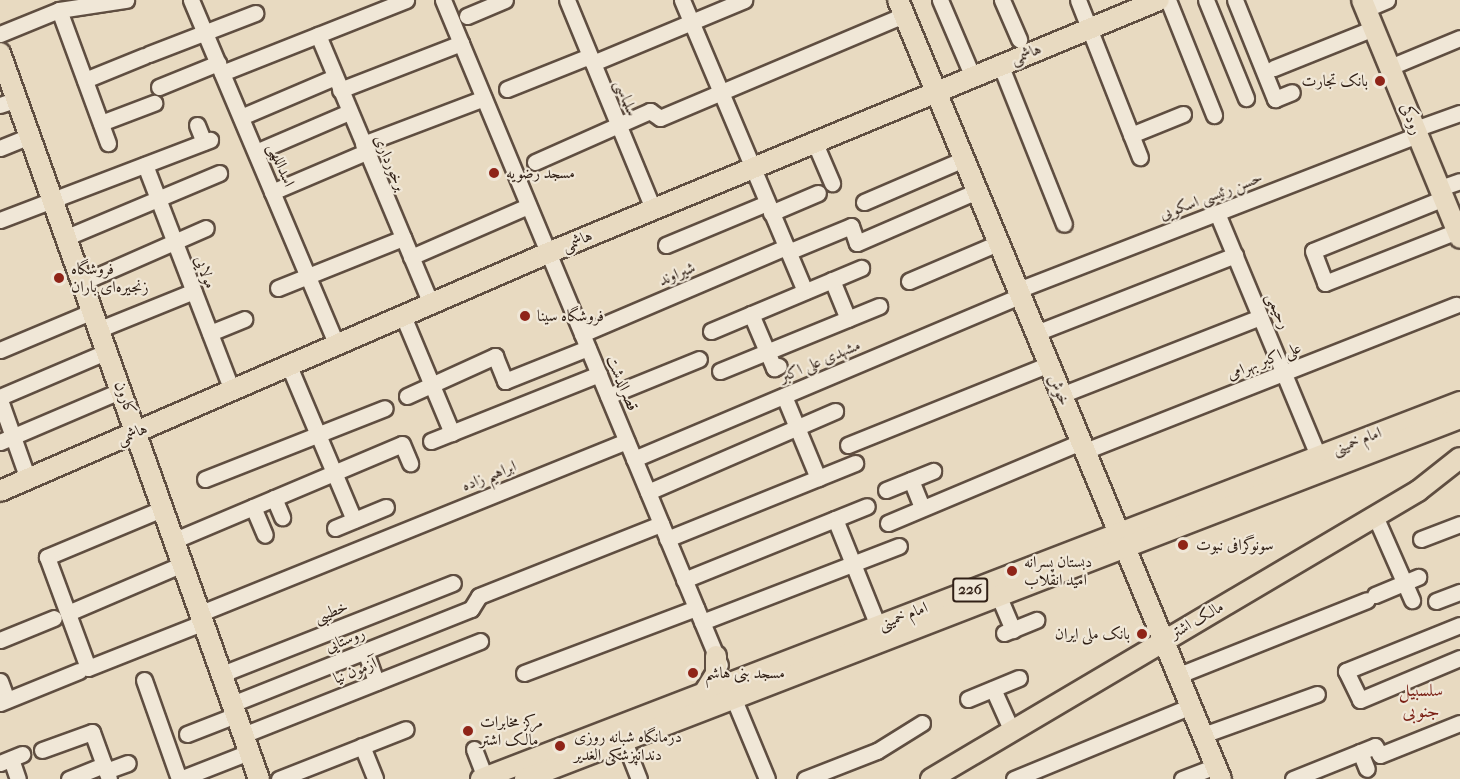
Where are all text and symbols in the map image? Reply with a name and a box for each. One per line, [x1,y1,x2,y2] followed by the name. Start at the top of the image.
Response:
[1008,39,1044,69] street label: هاشمی
[1302,71,1368,91] place label: بانک تجارت
[1373,74,1387,88] marker: بانک تجارت
[610,77,642,119] street label: سلماسی
[1396,100,1426,138] street label: رودکی
[370,132,410,194] street label: برخورداری
[263,140,299,190] street label: اسداللهی
[506,163,575,183] place label: مسجد رضویه
[487,166,501,180] marker: مسجد رضویه
[1157,168,1265,224] street label: حسن رئیسی اسکویی
[559,226,595,256] street label: هاشمی
[190,253,220,291] street label: مولایی
[656,258,698,290] street label: شیراوند
[71,259,149,297] place label: فروشگاه زنجیره‌ای باران
[52,271,66,285] marker: فروشگاه زنجیره‌ای باران
[1262,290,1294,332] street label: رحیمی
[537,306,604,326] place label: فروشگاه سینا
[518,309,532,323] marker: فروشگاه سینا
[777,335,863,387] street label: مشهدی علی اکبر
[1224,338,1304,384] street label: علی اکبر بهرامی
[602,352,642,414] street label: قصرالدشت
[1044,372,1074,408] street label: خوش
[110,379,140,417] street label: کارون
[114,419,150,449] street label: هاشمی
[1330,423,1384,459] street label: امام خمینی
[459,456,519,496] street label: ابراهیم زاده
[1196,535,1274,555] place label: سونوگرافی نبوت
[1174,536,1192,554] marker: سونوگرافی نبوت
[1024,552,1092,590] place label: دبستان پسرانه امید انقلاب
[1005,564,1019,578] marker: دبستان پسرانه امید انقلاب
[952,578,988,602] road number: 226
[311,597,351,627] street label: خطیبی
[1167,597,1227,643] street label: مالک اشتر
[876,598,930,634] street label: امام خمینی
[322,623,368,657] street label: روستایی
[1055,624,1130,644] place label: بانک ملی ایران
[1135,627,1149,641] marker: بانک ملی ایران
[331,654,379,688] street label: آزمون نیا
[705,663,785,683] place label: مسجد بنی هاشم
[686,666,700,680] marker: مسجد بنی هاشم
[1399,681,1443,724] district label: سلسبیل جنوبی
[480,712,543,750] place label: مرکز مخابرات مالک اشتر
[461,724,475,738] marker: مرکز مخابرات مالک اشتر
[574,727,682,765] place label: درمانگاه شبانه روزی دندانپزشکی الغدیر
[551,737,569,755] marker: درمانگاه شبانه روزی دندانپزشکی الغدیر

